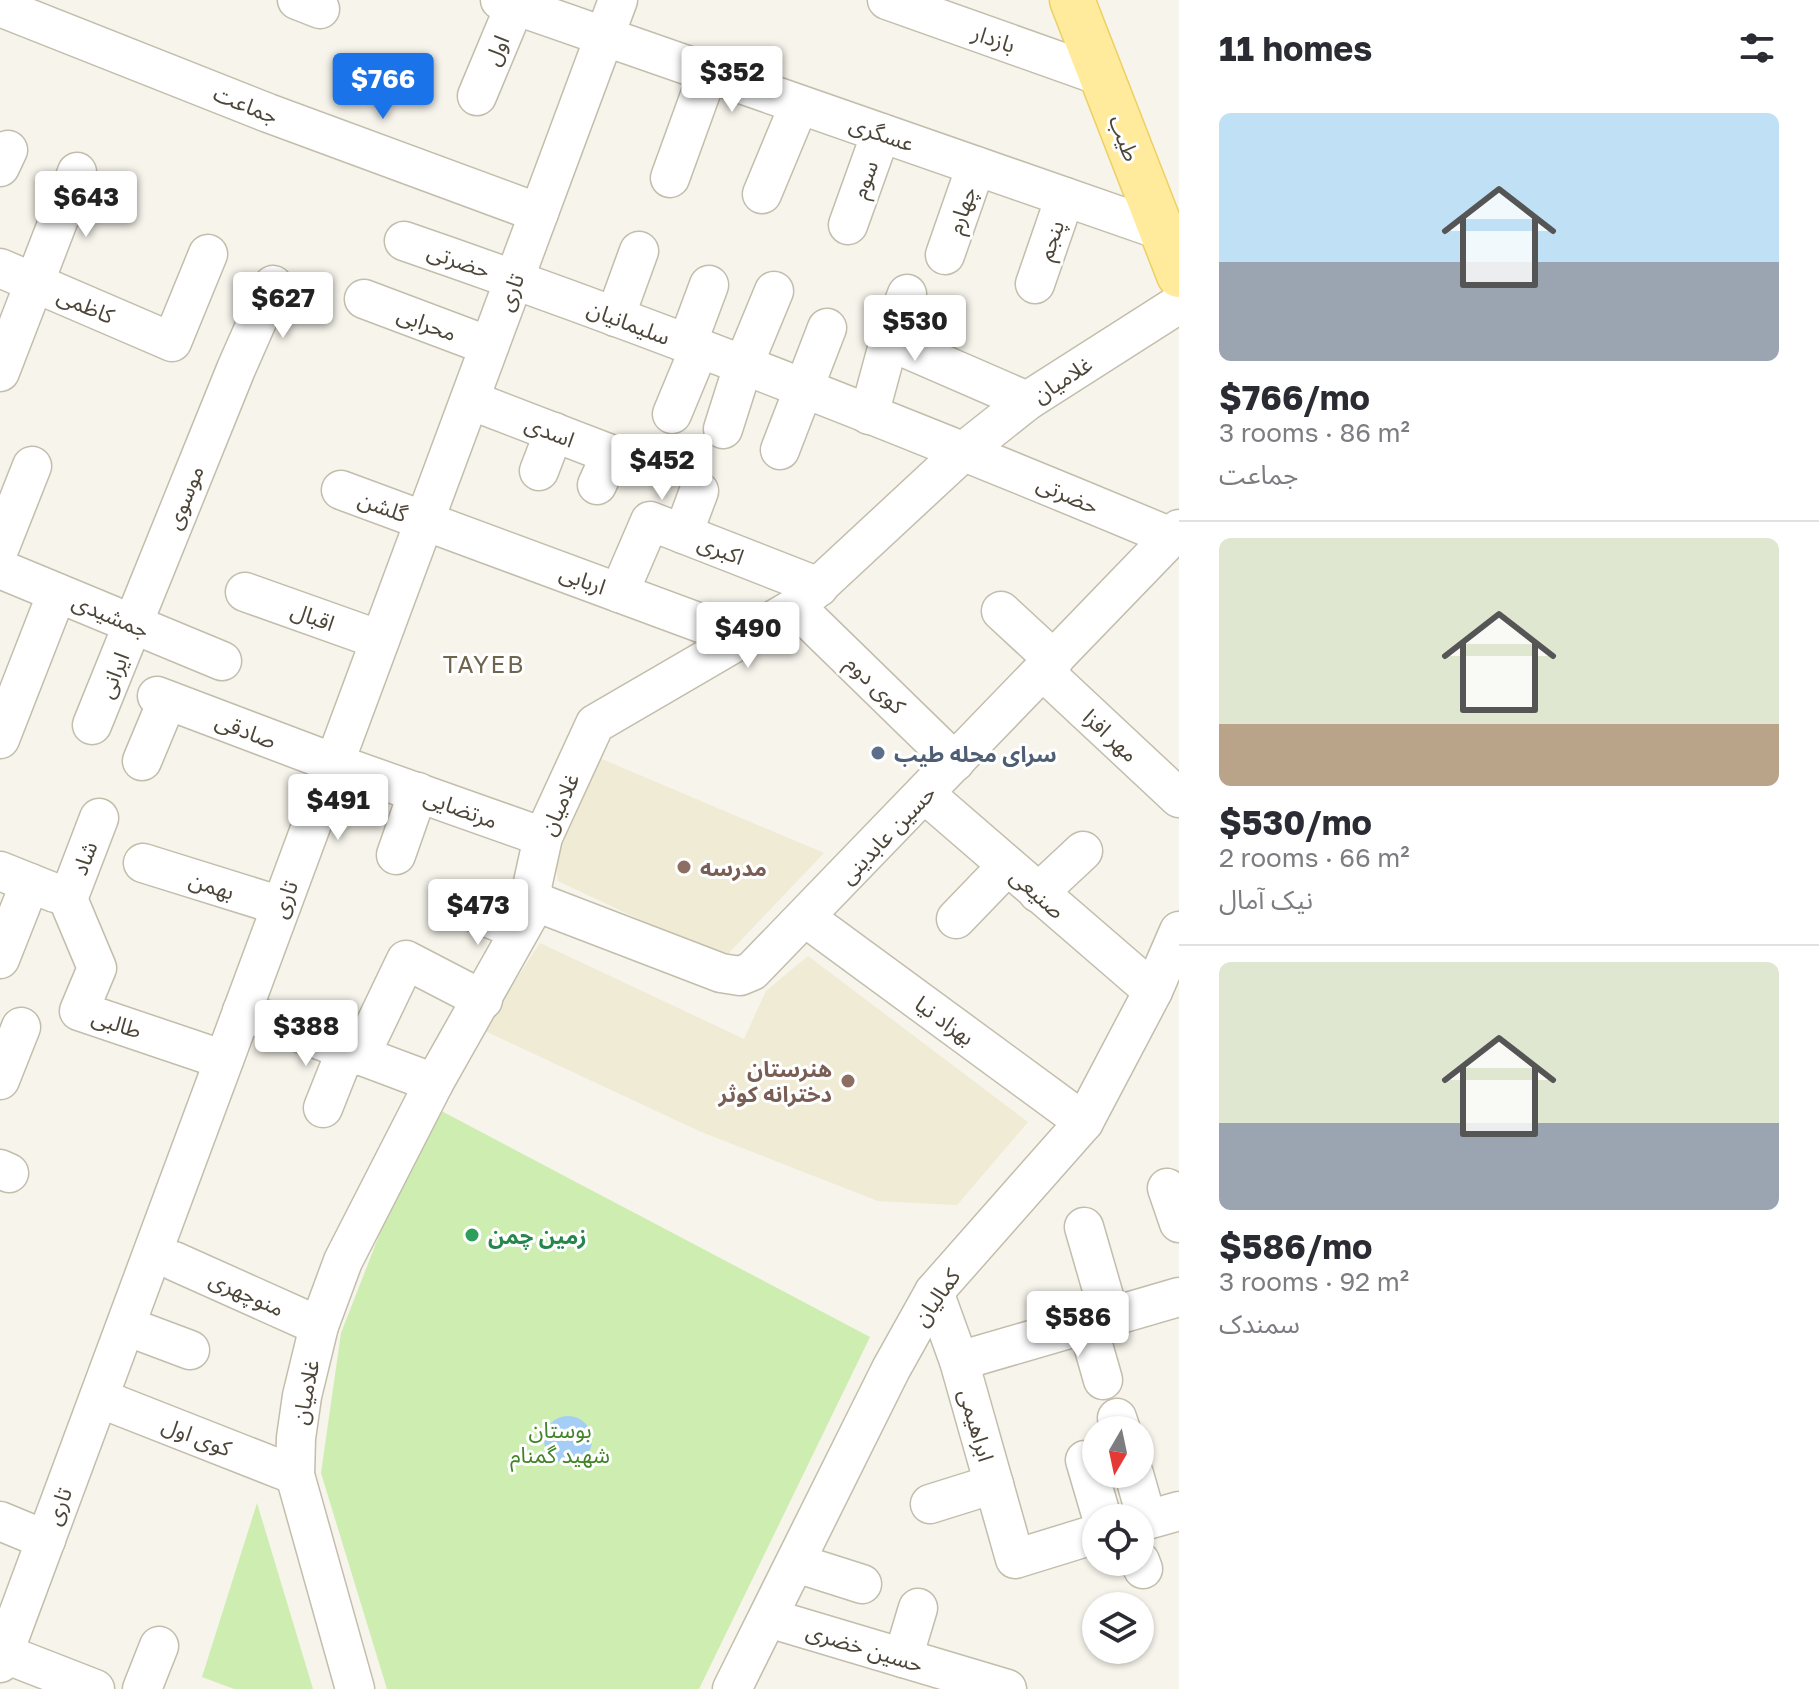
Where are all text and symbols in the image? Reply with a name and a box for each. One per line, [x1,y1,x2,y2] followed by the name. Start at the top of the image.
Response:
[968,18,1019,59] street label: بازدار
[1735,26,1779,70] icon: filters
[1219,28,1372,68] text: 11 homes
[478,31,514,69] street label: اول
[685,46,779,114] pin: $352
[336,53,430,121] pin: $766
[699,56,765,87] text: $352
[351,63,415,94] text: $766
[210,79,282,129] street label: جماعت
[846,109,918,157] street label: عسگری
[1104,111,1146,165] street label: طیب
[845,156,887,203] street label: سوم
[1427,165,1571,309] icon: home
[39,171,133,239] pin: $643
[53,181,119,212] text: $643
[940,183,985,239] street label: چهارم
[1031,216,1073,265] street label: پنجم
[424,237,494,283] street label: حضرتی
[491,270,530,315] street label: تاری
[236,272,330,340] pin: $627
[53,281,119,329] street label: کاظمی
[251,282,315,313] text: $627
[584,294,674,350] street label: سلیمانیان
[868,295,962,363] pin: $530
[394,300,460,346] street label: محرابی
[882,305,948,336] text: $530
[1027,350,1097,408] street label: غلامیان
[1219,377,1370,417] text: $766/mo
[521,409,579,453] street label: اسدی
[1219,417,1410,448] text: 3 rooms · 86 m²
[615,434,709,502] pin: $452
[629,444,695,475] text: $452
[1219,459,1298,490] text: جماعت
[159,461,209,533] street label: موسوی
[1033,469,1103,519] street label: حضرتی
[355,485,412,528] street label: گلشن
[694,528,748,570] street label: اکبری
[556,558,610,601] street label: اربابی
[68,587,154,643] street label: جمشیدی
[1427,590,1571,734] icon: home
[288,596,338,636] street label: اقبال
[701,602,795,670] pin: $490
[714,612,782,643] text: $490
[92,648,134,702] street label: ایرانی
[443,649,525,678] district label: TAYEB
[838,649,912,722] street label: کوی دوم
[1078,703,1144,767] street label: مهر افزا
[212,706,280,754] street label: صادقی
[894,740,1057,767] place label: سرای محله طیب
[869,744,887,762] marker: سرای محله طیب
[533,769,585,839] street label: غلامیان
[291,774,385,842] pin: $491
[833,779,941,889] street label: حسین عابدینی
[421,782,501,834] street label: مرتضایی
[306,784,370,815] text: $491
[1219,802,1372,842] text: $530/mo
[65,837,103,879] street label: شاد
[1219,842,1410,873] text: 2 rooms · 66 m²
[700,854,767,882] place label: مدرسه
[675,858,693,876] marker: مدرسه
[1005,862,1071,924] street label: صنیعی
[186,865,238,905] street label: بهمن
[265,877,304,922] street label: تاری
[431,879,525,947] pin: $473
[1219,884,1313,915] text: نیک آمال
[446,889,510,920] text: $473
[910,989,980,1051] street label: بهزاد نیا
[259,1000,353,1068] pin: $388
[89,1002,145,1044] street label: طالبی
[273,1010,339,1041] text: $388
[1427,1014,1571,1158] icon: home
[717,1055,832,1107] place label: هنرستان دخترانه کوثر
[839,1072,857,1090] marker: هنرستان دخترانه کوثر
[488,1222,586,1250] place label: زمین چمن
[463,1226,481,1244] marker: زمین چمن
[1219,1226,1372,1266] text: $586/mo
[907,1262,966,1331] street label: کمالیان
[205,1265,289,1323] street label: منوچهری
[1219,1266,1409,1297] text: 3 rooms · 92 m²
[1031,1291,1125,1359] pin: $586
[1045,1301,1111,1332] text: $586
[1219,1308,1300,1339] text: سمندک
[286,1357,324,1427] street label: غلامیان
[954,1386,1000,1464] street label: ابراهیمی
[159,1410,236,1462] street label: کوی اول
[510,1416,610,1472] park label: بوستان شهید گمنام
[1082,1416,1154,1488] north arrow
[1082,1416,1154,1664] map controls
[39,1484,78,1529] street label: تاری
[1082,1504,1154,1576] button: locate
[1082,1592,1154,1664] button: layers
[803,1616,927,1678] street label: حسین خضری

